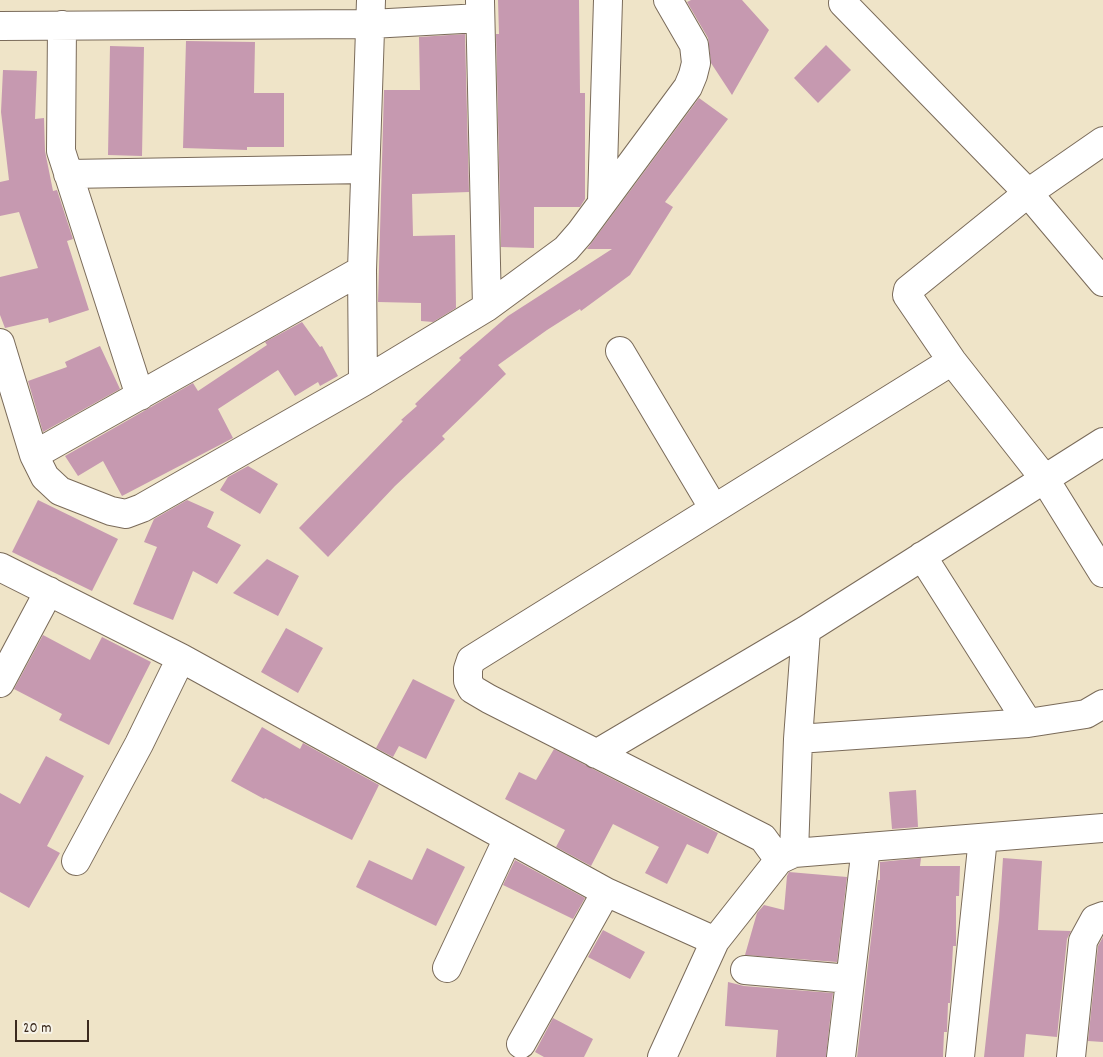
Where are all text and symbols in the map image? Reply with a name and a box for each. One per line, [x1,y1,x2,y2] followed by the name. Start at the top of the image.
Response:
[18,1010,91,1042] scale bar
[23,1018,51,1040] text: 20 m

